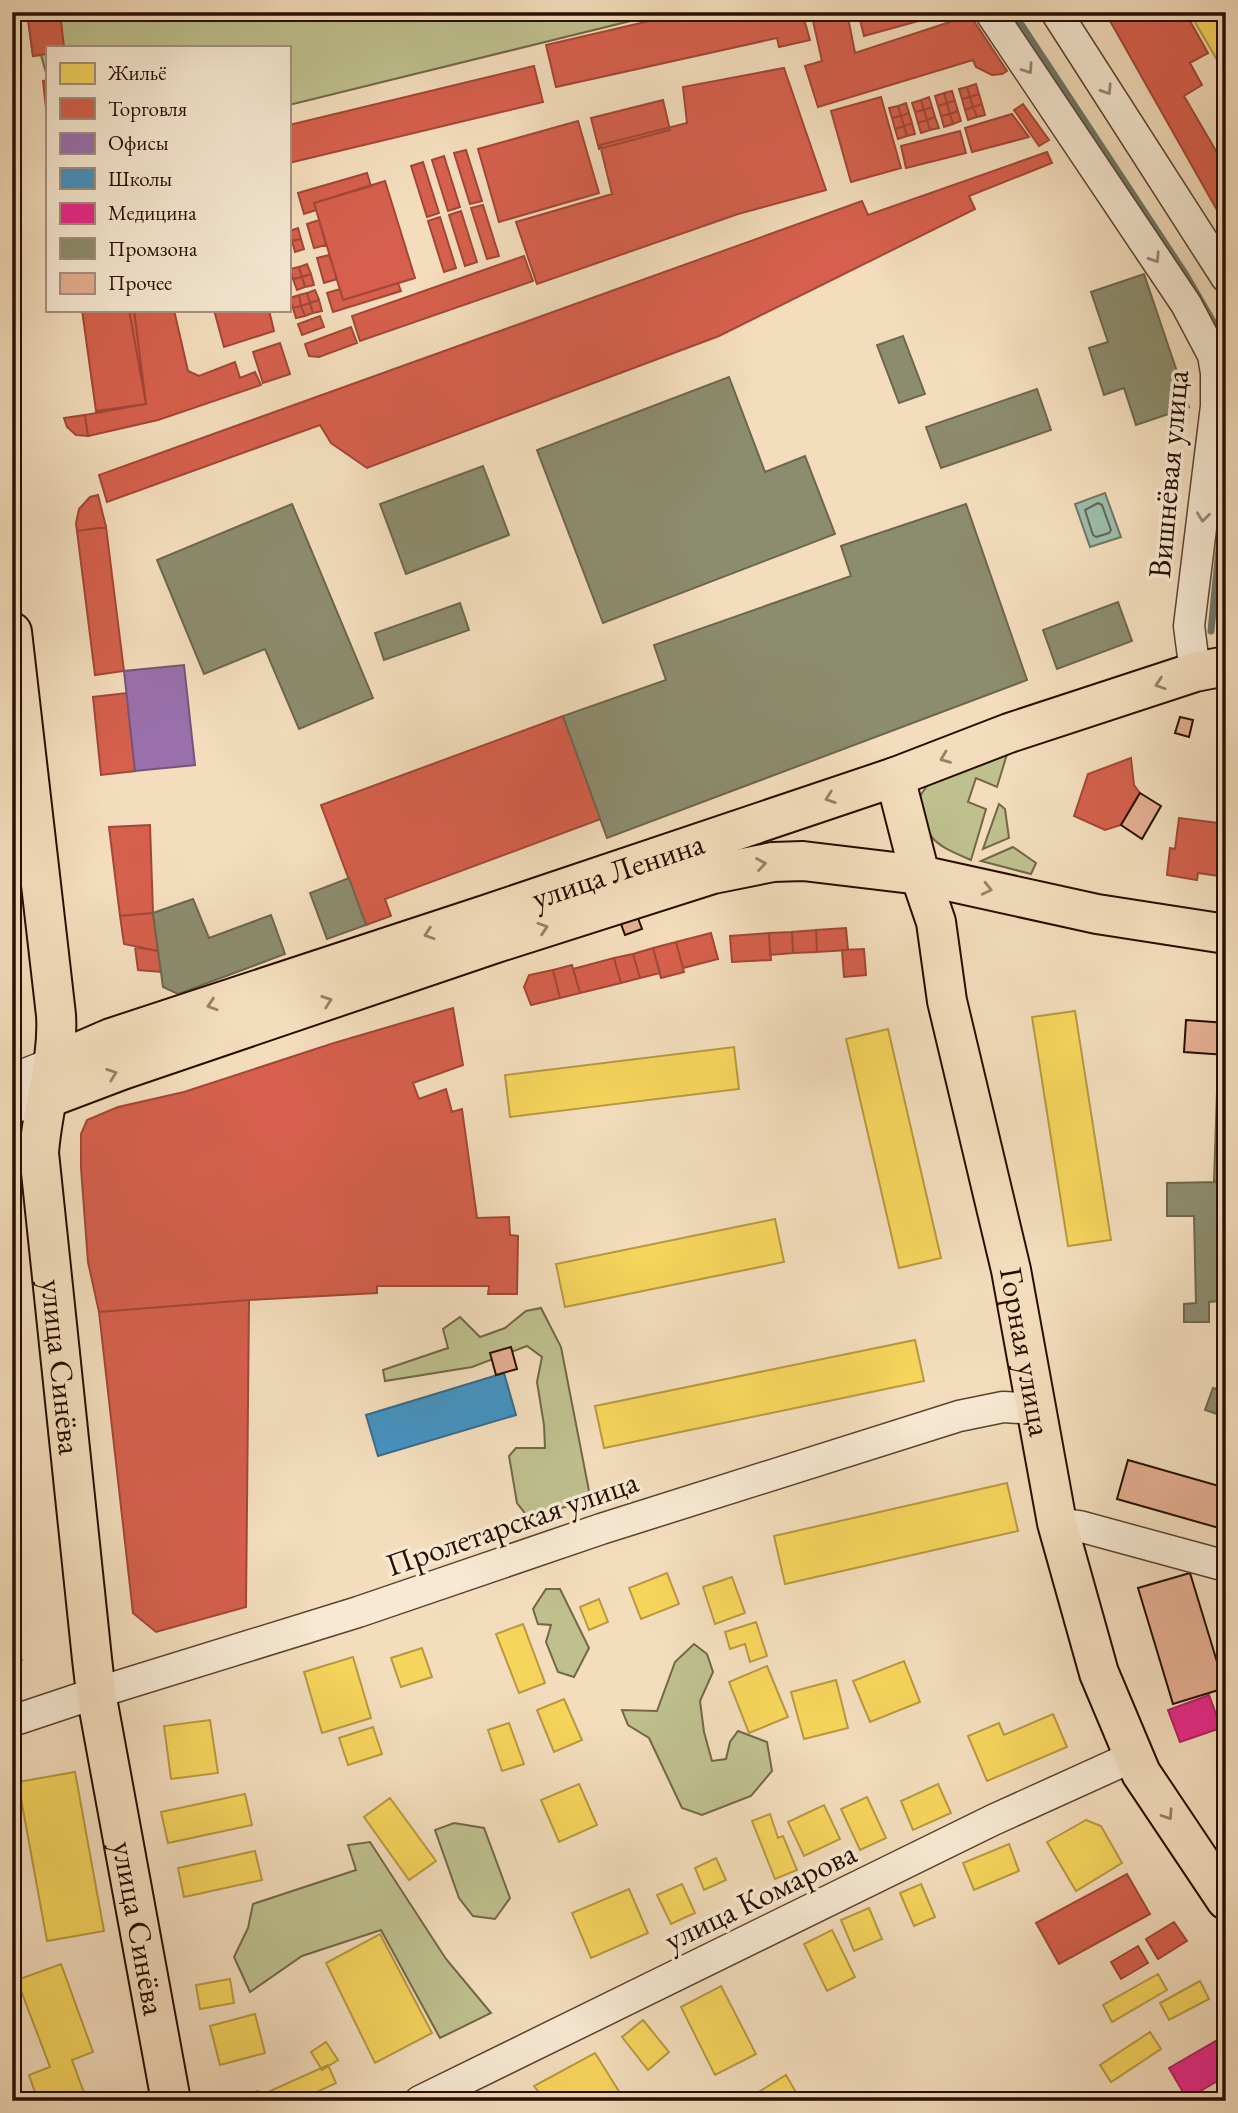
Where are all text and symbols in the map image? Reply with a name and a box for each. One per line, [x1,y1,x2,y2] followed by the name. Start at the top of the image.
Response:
[46,46,290,312] legend
[107,59,167,86] text: Жильё
[1020,61,1032,74] one-way arrow
[1098,83,1111,96] one-way arrow
[108,95,187,122] text: Торговля
[108,129,169,156] text: Офисы
[108,165,172,192] text: Школы
[108,199,197,226] text: Медицина
[108,235,198,262] text: Промзона
[1146,250,1159,263] one-way arrow
[108,269,172,296] text: Прочее
[1138,368,1198,580] street label: Вишнёвая улица
[1195,511,1210,523] one-way arrow
[1154,676,1167,690] one-way arrow
[939,749,951,763] one-way arrow
[824,790,836,804] one-way arrow
[526,822,710,919] street label: улица Ленина
[755,857,767,872] one-way arrow
[981,880,993,895] one-way arrow
[537,922,549,937] one-way arrow
[423,926,435,940] one-way arrow
[321,995,333,1009] one-way arrow
[207,997,219,1011] one-way arrow
[105,1069,117,1083] one-way arrow
[990,1264,1062,1440] street label: Горная улица
[31,1277,92,1457] street label: улица Синёва
[380,1460,644,1586] street label: Пролетарская улица
[1160,1807,1173,1820] one-way arrow
[657,1831,863,1961] street label: улица Комарова
[103,1838,176,2019] street label: улица Синёва

